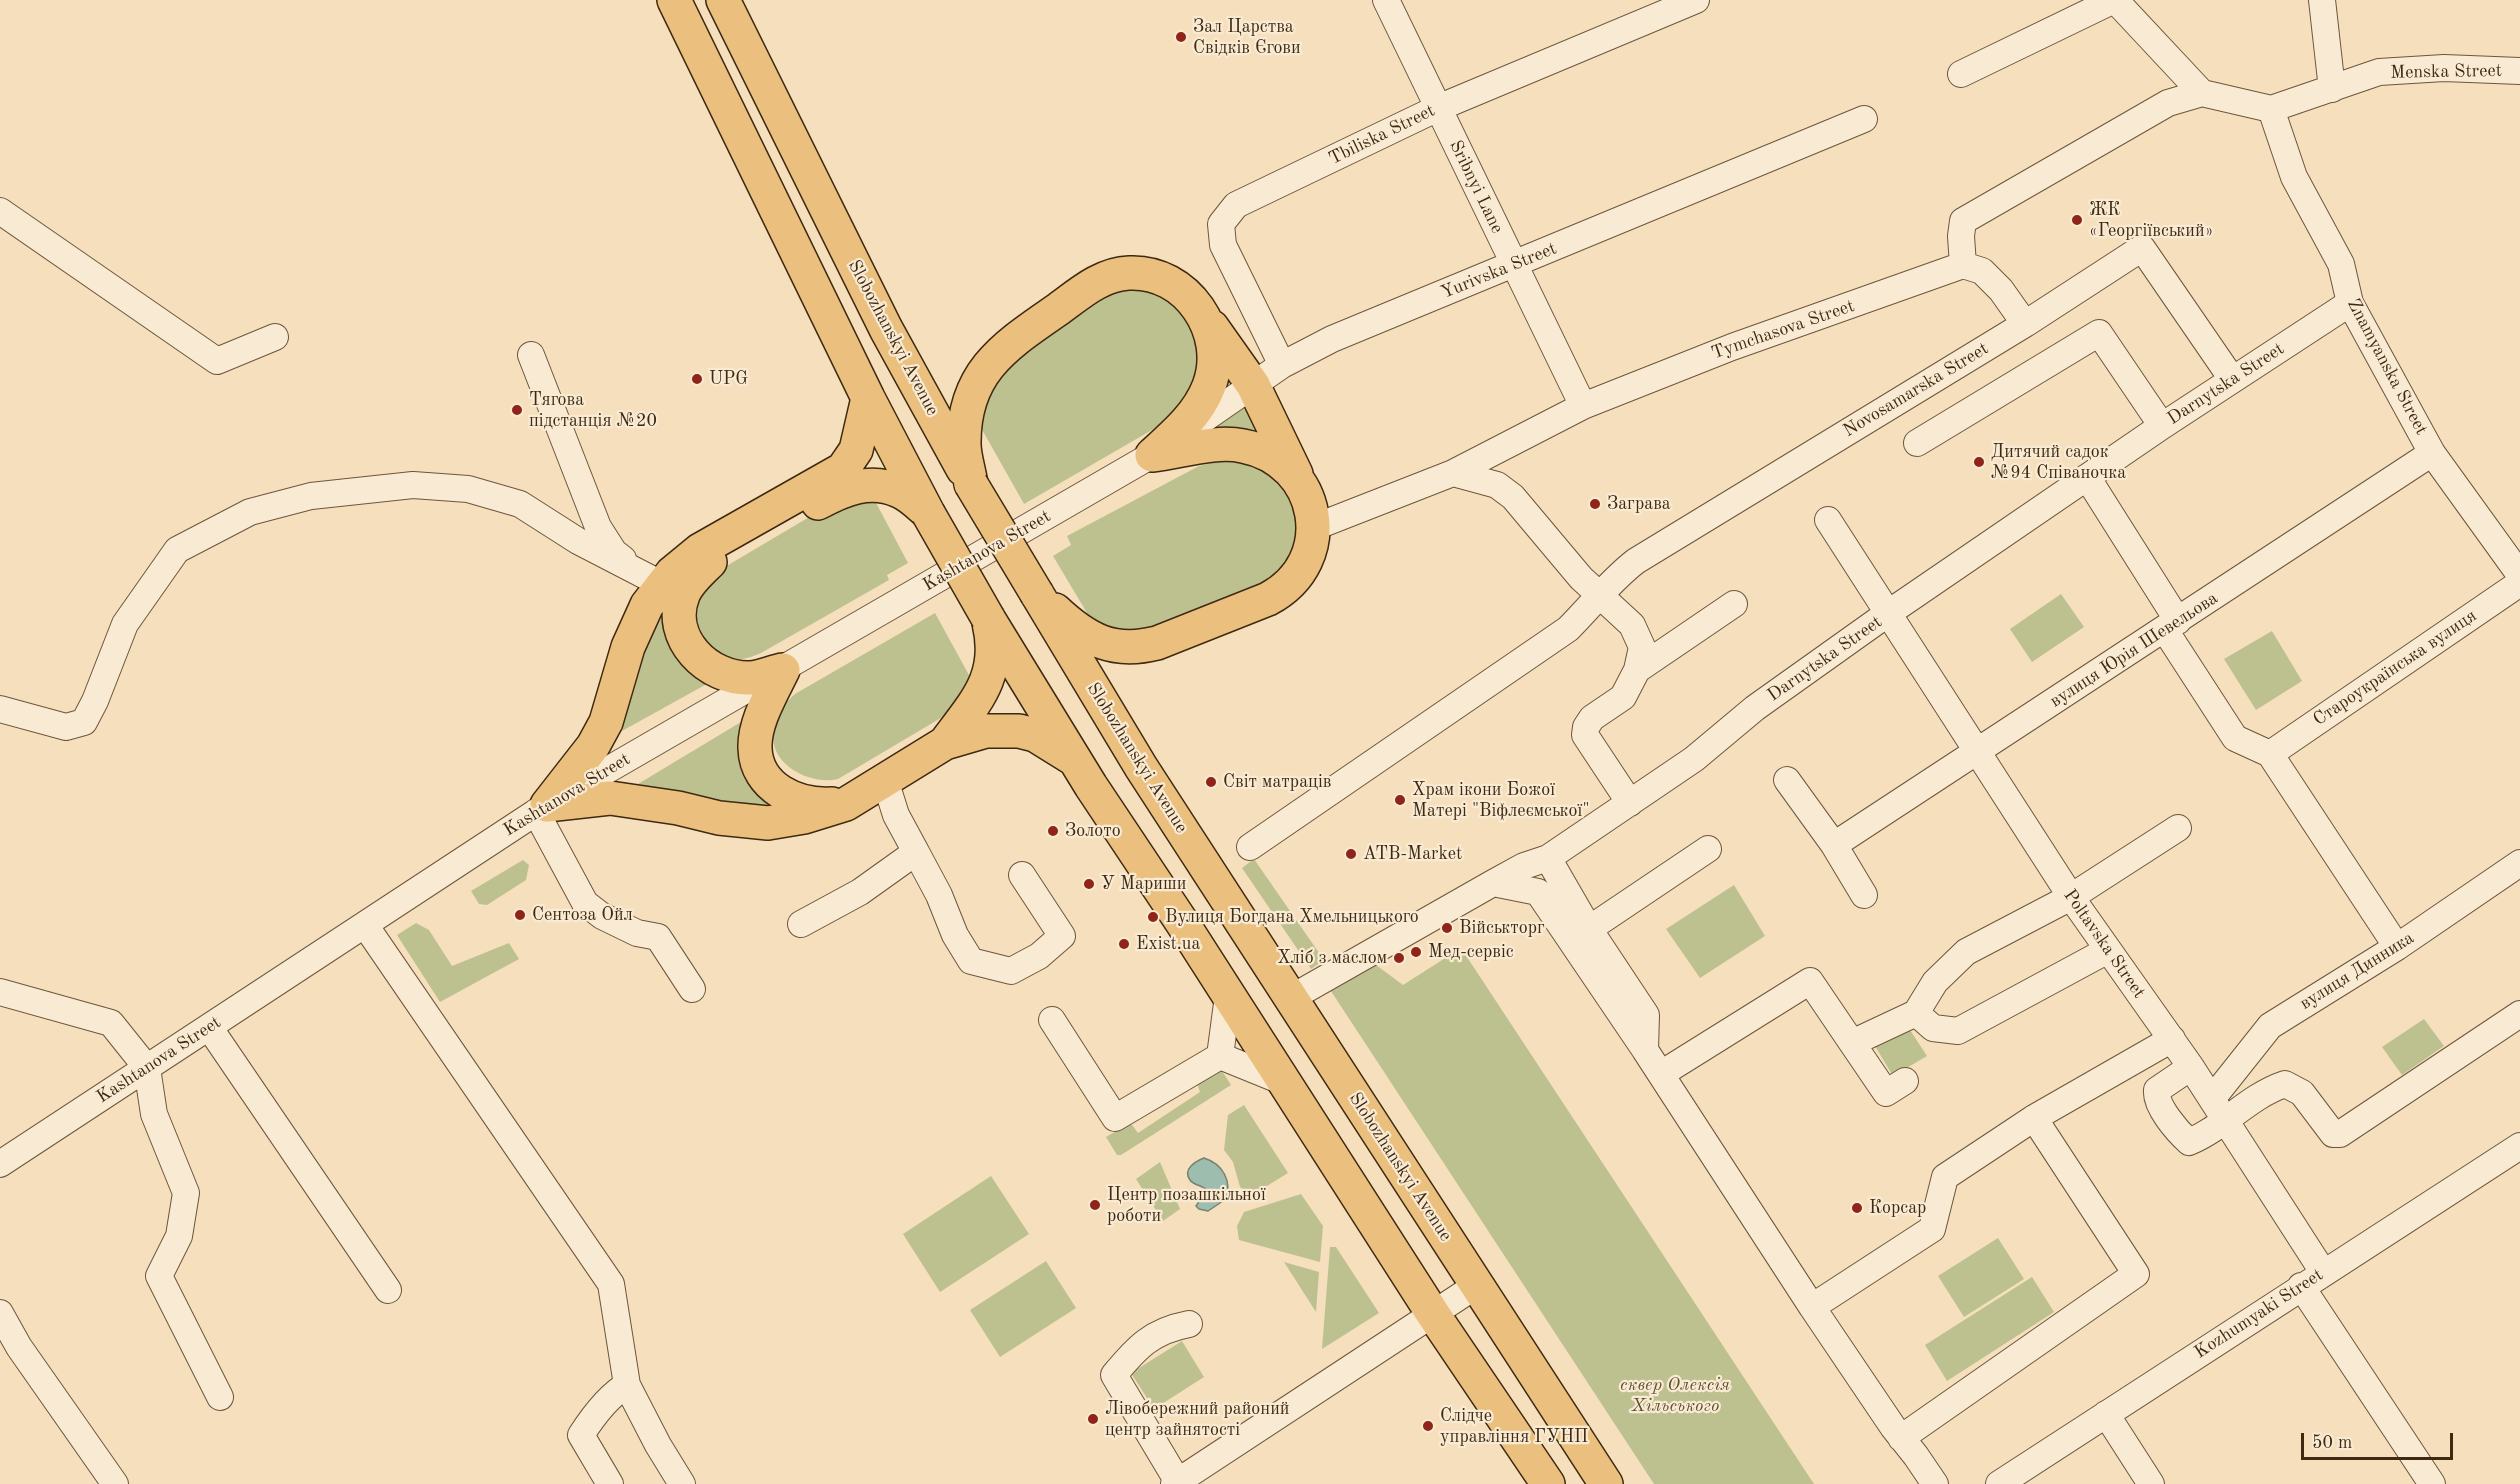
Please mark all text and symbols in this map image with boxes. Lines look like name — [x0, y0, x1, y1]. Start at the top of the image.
place label: Зал Царства Свідків Єгови — [1193, 16, 1301, 58]
marker: Зал Царства Свідків Єгови — [1174, 30, 1188, 44]
street label: Menska Street — [2390, 60, 2502, 84]
street label: Tbiliska Street — [1325, 100, 1439, 170]
street label: Sribnyi Lane — [1444, 137, 1508, 237]
place label: ЖК «Георгіївський» — [2089, 199, 2213, 242]
marker: ЖК «Георгіївський» — [2070, 213, 2084, 227]
street label: Yurivska Street — [1438, 238, 1560, 304]
street label: Slobozhanskyi Avenue — [843, 256, 943, 420]
street label: Tymchasova Street — [1709, 295, 1857, 365]
street label: Znamyanska Street — [2342, 295, 2432, 439]
street label: Novosamarska Street — [1839, 338, 1993, 442]
street label: Darnytska Street — [2164, 338, 2288, 430]
place label: UPG — [709, 368, 748, 390]
marker: UPG — [690, 372, 704, 386]
place label: Тягова пiдстанцiя №20 — [529, 389, 657, 432]
marker: Тягова пiдстанцiя №20 — [510, 403, 524, 417]
place label: Дитячий садок №94 Співаночка — [1991, 441, 2126, 484]
marker: Дитячий садок №94 Співаночка — [1972, 455, 1986, 469]
place label: Заграва — [1607, 493, 1671, 515]
marker: Заграва — [1588, 497, 1602, 511]
street label: Kashtanova Street — [919, 506, 1055, 596]
street label: вулиця Юрія Шевельова — [2046, 588, 2222, 712]
street label: Староукраїнська вулиця — [2309, 605, 2481, 731]
street label: Darnytska Street — [1764, 612, 1886, 706]
street label: Slobozhanskyi Avenue — [1082, 679, 1192, 837]
street label: Kashtanova Street — [500, 749, 634, 841]
place label: Світ матраців — [1223, 771, 1331, 793]
marker: Світ матраців — [1204, 775, 1218, 789]
place label: Храм ікони Божої Матері "Віфлеємської" — [1412, 779, 1590, 822]
marker: Храм ікони Божої Матері "Віфлеємської" — [1393, 793, 1407, 807]
place label: Золото — [1065, 820, 1121, 842]
marker: Золото — [1046, 824, 1060, 838]
place label: ATB-Market — [1363, 843, 1462, 865]
marker: ATB-Market — [1344, 847, 1358, 861]
place label: У Мариши — [1101, 873, 1186, 895]
marker: У Мариши — [1082, 877, 1096, 891]
street label: Poltavska Street — [2058, 885, 2150, 1003]
place label: Сентоза Ойл — [532, 904, 633, 926]
place label: Вулиця Богдана Хмельницького — [1165, 906, 1419, 928]
marker: Сентоза Ойл — [513, 908, 527, 922]
marker: Вулиця Богдана Хмельницького — [1146, 910, 1160, 924]
place label: Військторг — [1459, 917, 1545, 939]
marker: Військторг — [1440, 921, 1454, 935]
street label: вулиця Динника — [2296, 927, 2418, 1015]
place label: Exist.ua — [1136, 933, 1200, 955]
marker: Exist.ua — [1117, 937, 1131, 951]
place label: Мед-сервіс — [1428, 941, 1514, 963]
marker: Мед-сервіс — [1409, 945, 1423, 959]
place label: Хліб з маслом — [1277, 947, 1387, 969]
marker: Хліб з маслом — [1392, 951, 1406, 965]
street label: Kashtanova Street — [93, 1012, 225, 1108]
street label: Slobozhanskyi Avenue — [1344, 1088, 1456, 1246]
place label: Центр позашкільної роботи — [1107, 1184, 1266, 1226]
place label: Корсар — [1869, 1197, 1926, 1219]
marker: Центр позашкільної роботи — [1088, 1198, 1102, 1212]
marker: Корсар — [1850, 1201, 1864, 1215]
street label: Kozhumyaki Street — [2191, 1264, 2327, 1364]
park label: сквер Олексія Хільського — [1620, 1374, 1730, 1416]
place label: Лівобережний районий центр зайнятості — [1105, 1398, 1289, 1440]
place label: Слідче управління ГУНП — [1440, 1405, 1588, 1448]
marker: Лівобережний районий центр зайнятості — [1086, 1412, 1100, 1426]
marker: Слідче управління ГУНП — [1421, 1419, 1435, 1433]
scale bar — [2304, 1421, 2456, 1459]
text: 50 m — [2312, 1434, 2352, 1452]

